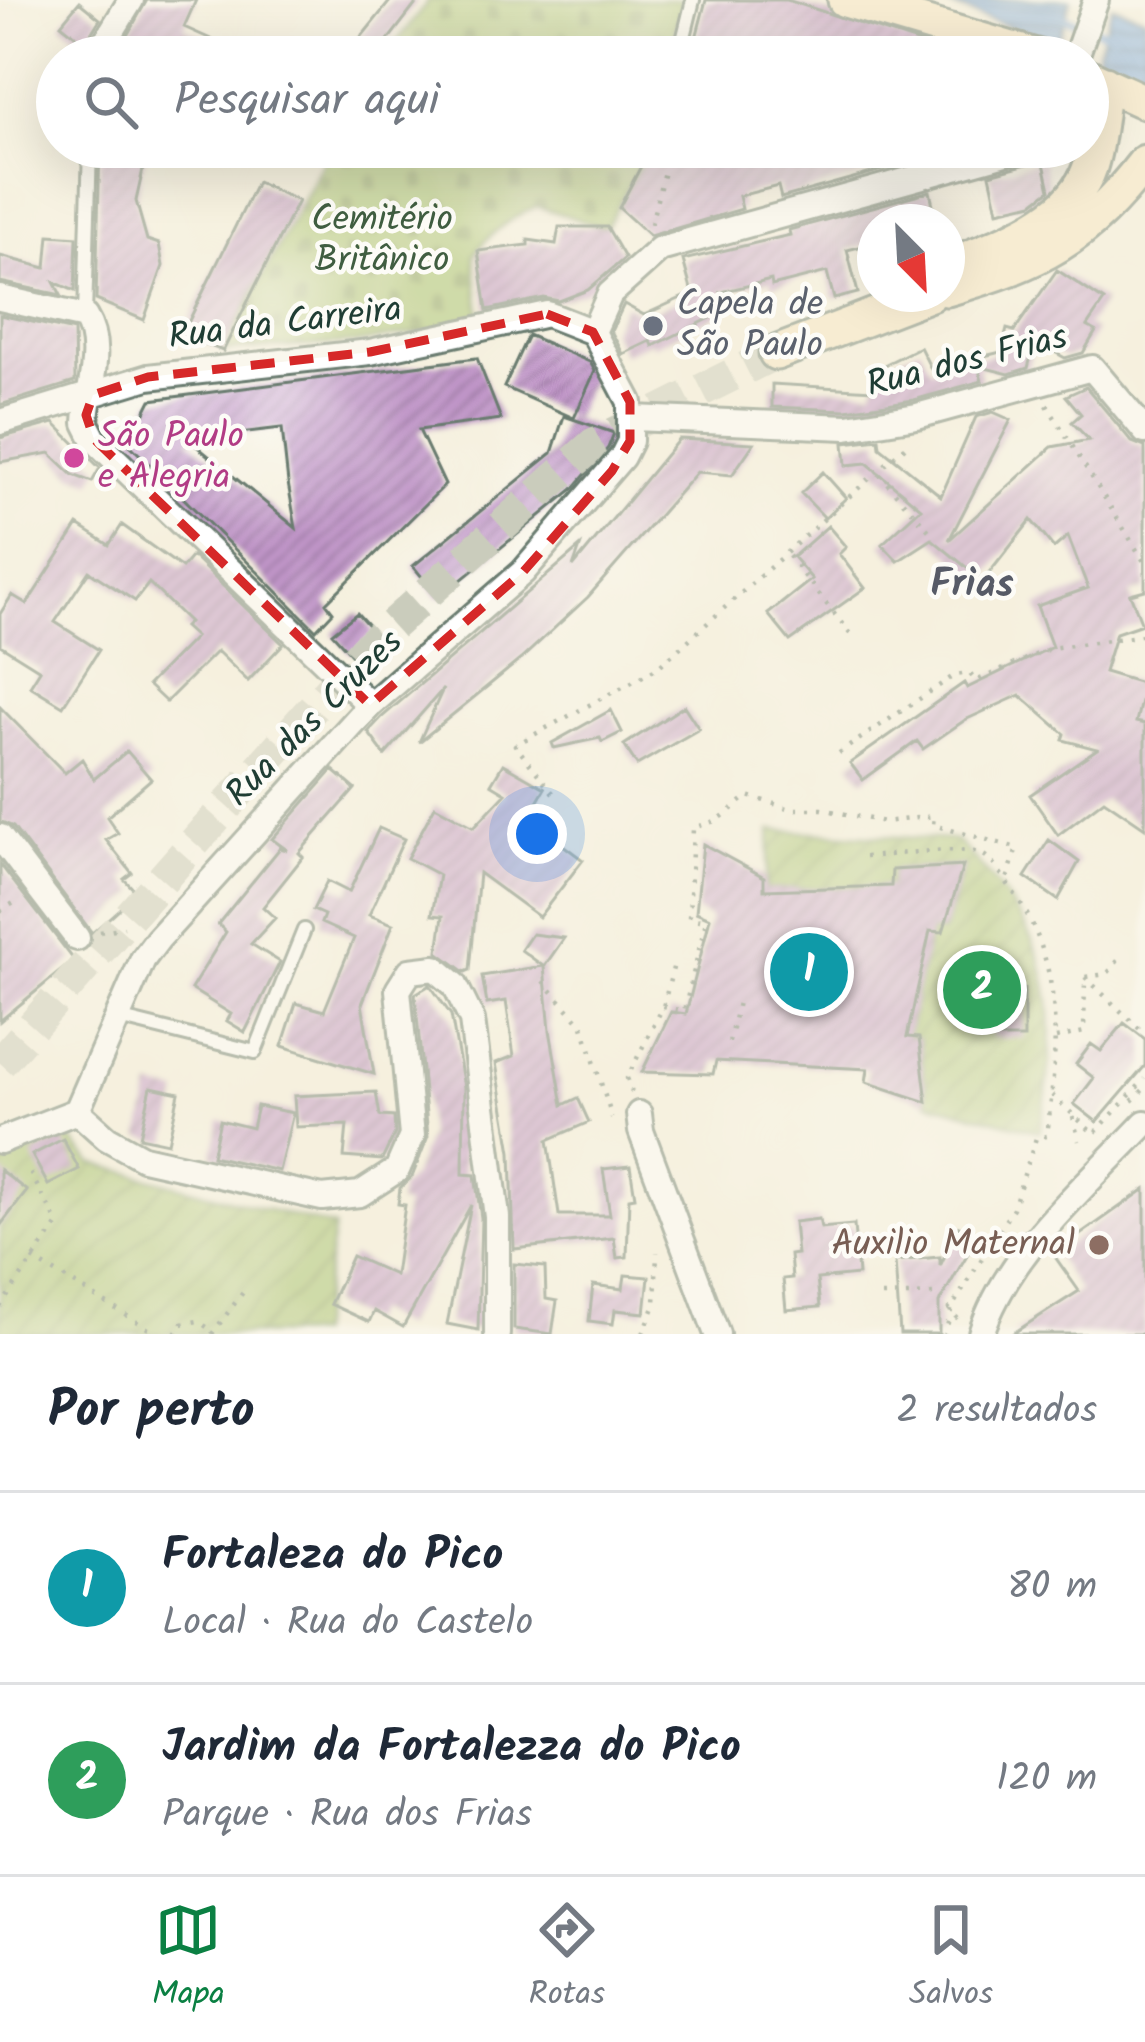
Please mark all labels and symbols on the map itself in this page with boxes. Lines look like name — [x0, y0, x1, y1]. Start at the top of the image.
park label: Cemitério Britânico — [311, 192, 453, 290]
north arrow — [857, 204, 965, 312]
place label: Capela de São Paulo — [677, 277, 823, 375]
street label: Rua da Carreira — [165, 281, 405, 367]
street label: Rua dos Frias — [861, 310, 1073, 414]
marker: Capela de São Paulo — [640, 313, 666, 339]
place label: São Paulo e Alegria — [98, 409, 244, 507]
marker: São Paulo e Alegria — [61, 445, 87, 471]
district label: Frias — [930, 555, 1014, 617]
street label: Rua das Cruzes — [213, 617, 417, 821]
your location — [507, 804, 567, 864]
pin: 1 — [770, 927, 848, 1017]
pin: 2 — [943, 945, 1021, 1035]
place label: Auxilio Maternal — [831, 1217, 1075, 1274]
marker: Auxilio Maternal — [1086, 1232, 1112, 1258]

